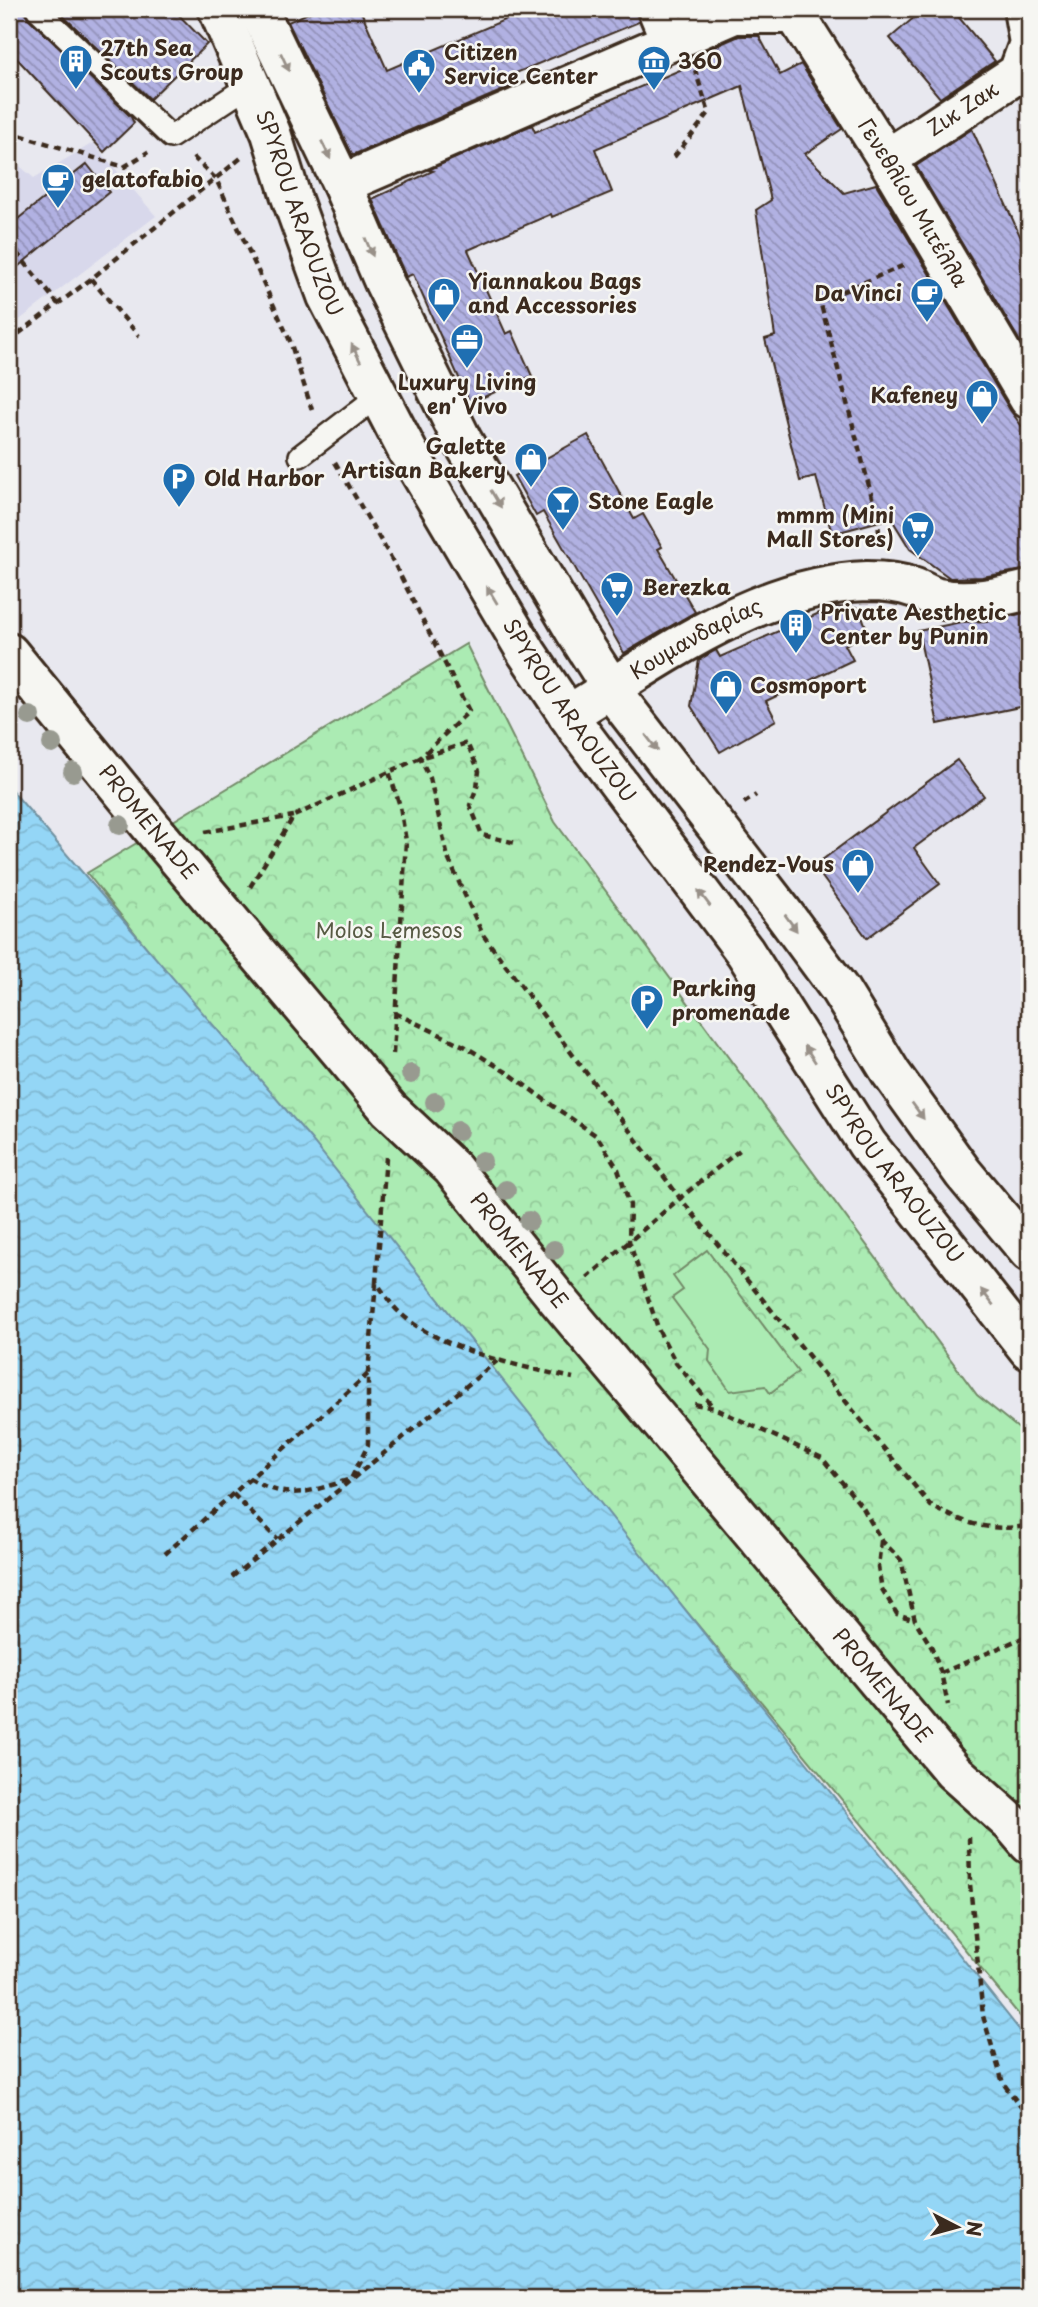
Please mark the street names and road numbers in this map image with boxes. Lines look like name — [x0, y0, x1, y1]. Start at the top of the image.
street label: Ζικ Ζακ — [919, 72, 1004, 143]
street label: SPYROU ARAOUZOU — [249, 104, 353, 321]
street label: Γενεθλίου Μιτέλλα — [851, 111, 978, 293]
street label: Κουμανδαρίας — [623, 589, 766, 686]
street label: SPYROU ARAOUZOU — [496, 612, 645, 808]
street label: PROMENADE — [92, 756, 207, 886]
street label: SPYROU ARAOUZOU — [818, 1076, 973, 1269]
street label: PROMENADE — [463, 1184, 577, 1315]
street label: PROMENADE — [826, 1620, 941, 1749]

